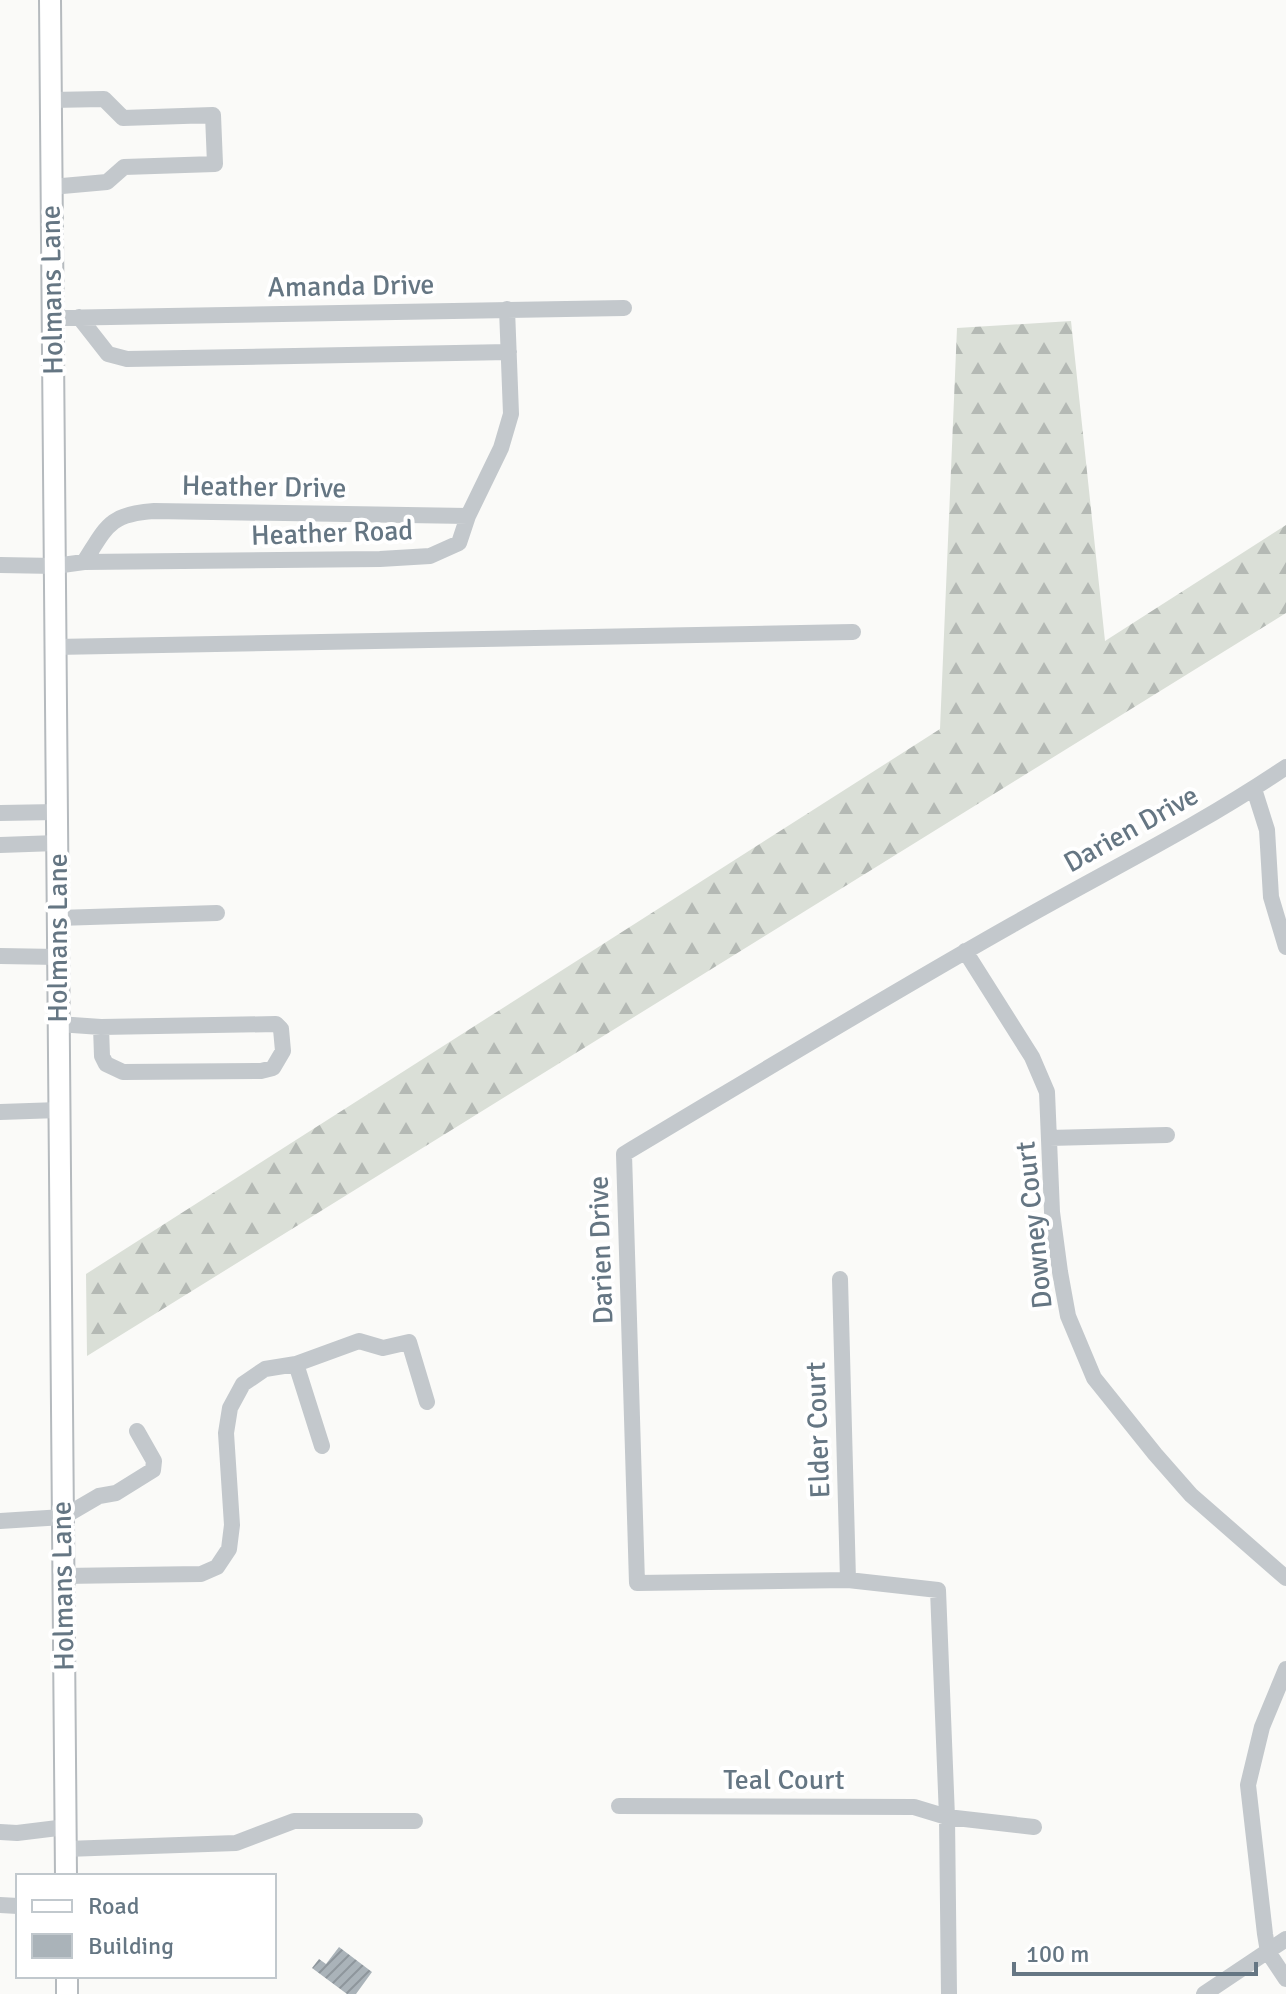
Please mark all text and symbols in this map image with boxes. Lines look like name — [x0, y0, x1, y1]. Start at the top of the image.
street label: Holmans Lane — [34, 205, 70, 375]
street label: Amanda Drive — [267, 268, 435, 304]
street label: Heather Drive — [181, 469, 347, 505]
street label: Heather Road — [250, 513, 414, 553]
street label: Darien Drive — [1058, 778, 1204, 880]
street label: Holmans Lane — [41, 853, 75, 1023]
street label: Downey Court — [1008, 1139, 1060, 1310]
street label: Darien Drive — [581, 1175, 621, 1325]
street label: Elder Court — [799, 1361, 837, 1499]
street label: Holmans Lane — [45, 1501, 81, 1671]
street label: Teal Court — [723, 1763, 845, 1797]
legend — [16, 1874, 276, 1978]
text: Road — [88, 1891, 139, 1921]
scale bar — [1014, 1926, 1256, 1976]
text: Building — [88, 1931, 174, 1961]
text: 100 m — [1026, 1939, 1089, 1969]

